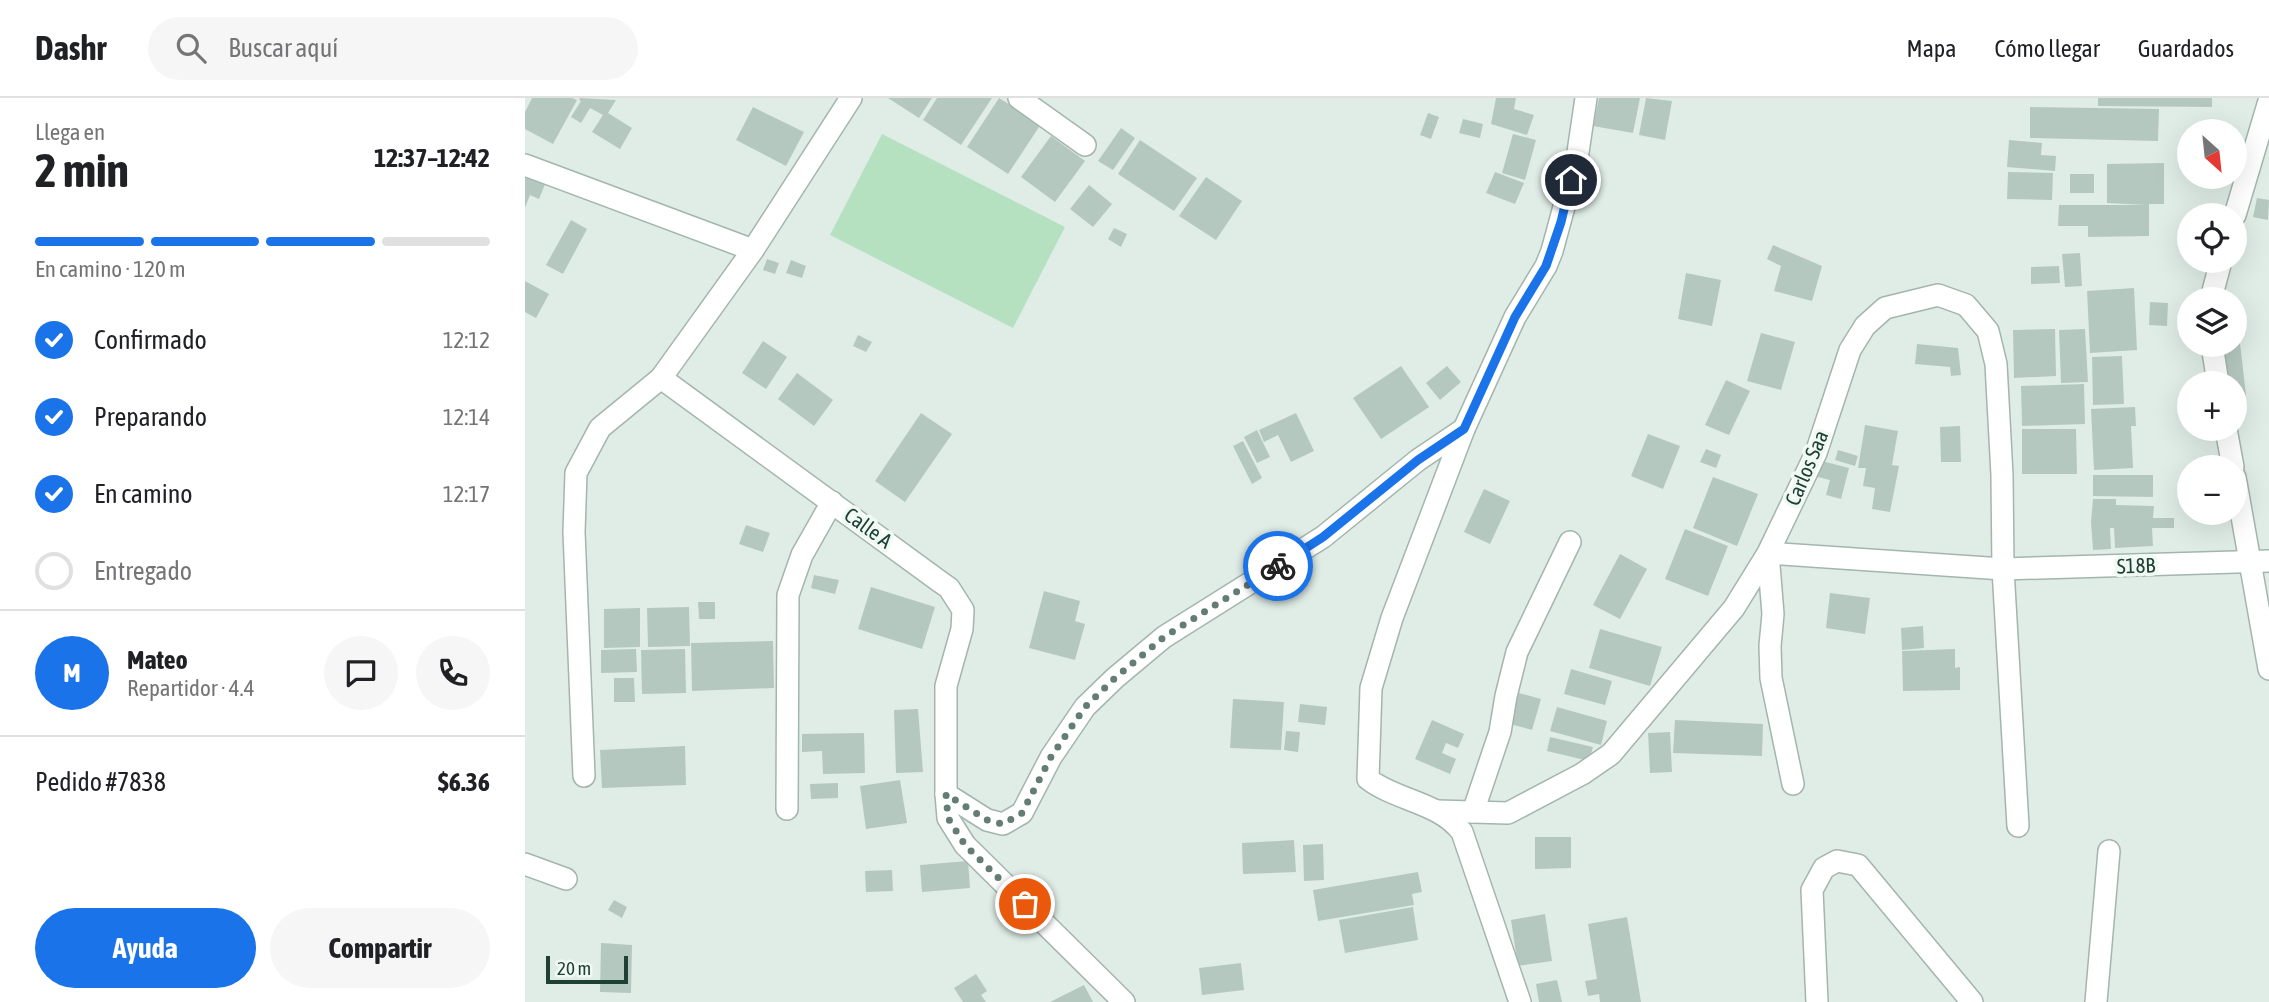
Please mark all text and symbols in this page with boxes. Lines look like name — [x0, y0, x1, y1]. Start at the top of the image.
search box — [148, 17, 638, 80]
text: Dashr — [35, 29, 106, 67]
icon: search — [172, 29, 210, 67]
text: Buscar aquí — [228, 33, 338, 63]
text: Mapa — [1907, 35, 1956, 62]
text: Cómo llegar — [1994, 35, 2100, 62]
text: Guardados — [2138, 35, 2234, 62]
text: Llega en — [35, 119, 105, 145]
north arrow — [2177, 119, 2247, 189]
map controls — [2177, 119, 2247, 525]
text: 12:37–12:42 — [374, 143, 490, 173]
text: 2 min — [35, 144, 129, 197]
pin — [1541, 150, 1601, 210]
icon: home — [1552, 161, 1590, 199]
button: locate — [2177, 203, 2247, 273]
text: En camino · 120 m — [35, 256, 186, 282]
button: layers — [2177, 287, 2247, 357]
icon: check — [35, 321, 73, 359]
text: Confirmado — [94, 325, 207, 355]
text: 12:12 — [443, 327, 490, 353]
button: + — [2177, 371, 2247, 441]
icon: check — [35, 398, 73, 436]
text: Preparando — [94, 402, 207, 432]
text: 12:14 — [443, 404, 490, 430]
street label: Carlos Saa — [1780, 426, 1833, 509]
button: − — [2177, 455, 2247, 525]
icon: check — [35, 475, 73, 513]
text: En camino — [94, 479, 193, 509]
text: 12:17 — [443, 481, 490, 507]
street label: Calle A — [840, 502, 898, 553]
courier — [1243, 531, 1313, 601]
icon: bike — [1259, 547, 1297, 585]
street label: S18B — [2116, 552, 2156, 578]
text: Entregado — [94, 556, 192, 586]
button: chat — [324, 636, 398, 710]
button: phone — [416, 636, 490, 710]
text: Mateo — [127, 645, 188, 675]
text: M — [63, 658, 81, 688]
text: Repartidor · 4.4 — [127, 675, 254, 701]
text: Pedido #7838 — [35, 767, 166, 797]
text: $6.36 — [438, 767, 490, 797]
pin — [995, 874, 1055, 934]
icon: bag — [1006, 885, 1044, 923]
button: Ayuda — [35, 908, 256, 988]
button: Compartir — [270, 908, 490, 988]
scale bar — [546, 953, 628, 985]
text: 20 m — [557, 957, 591, 979]

